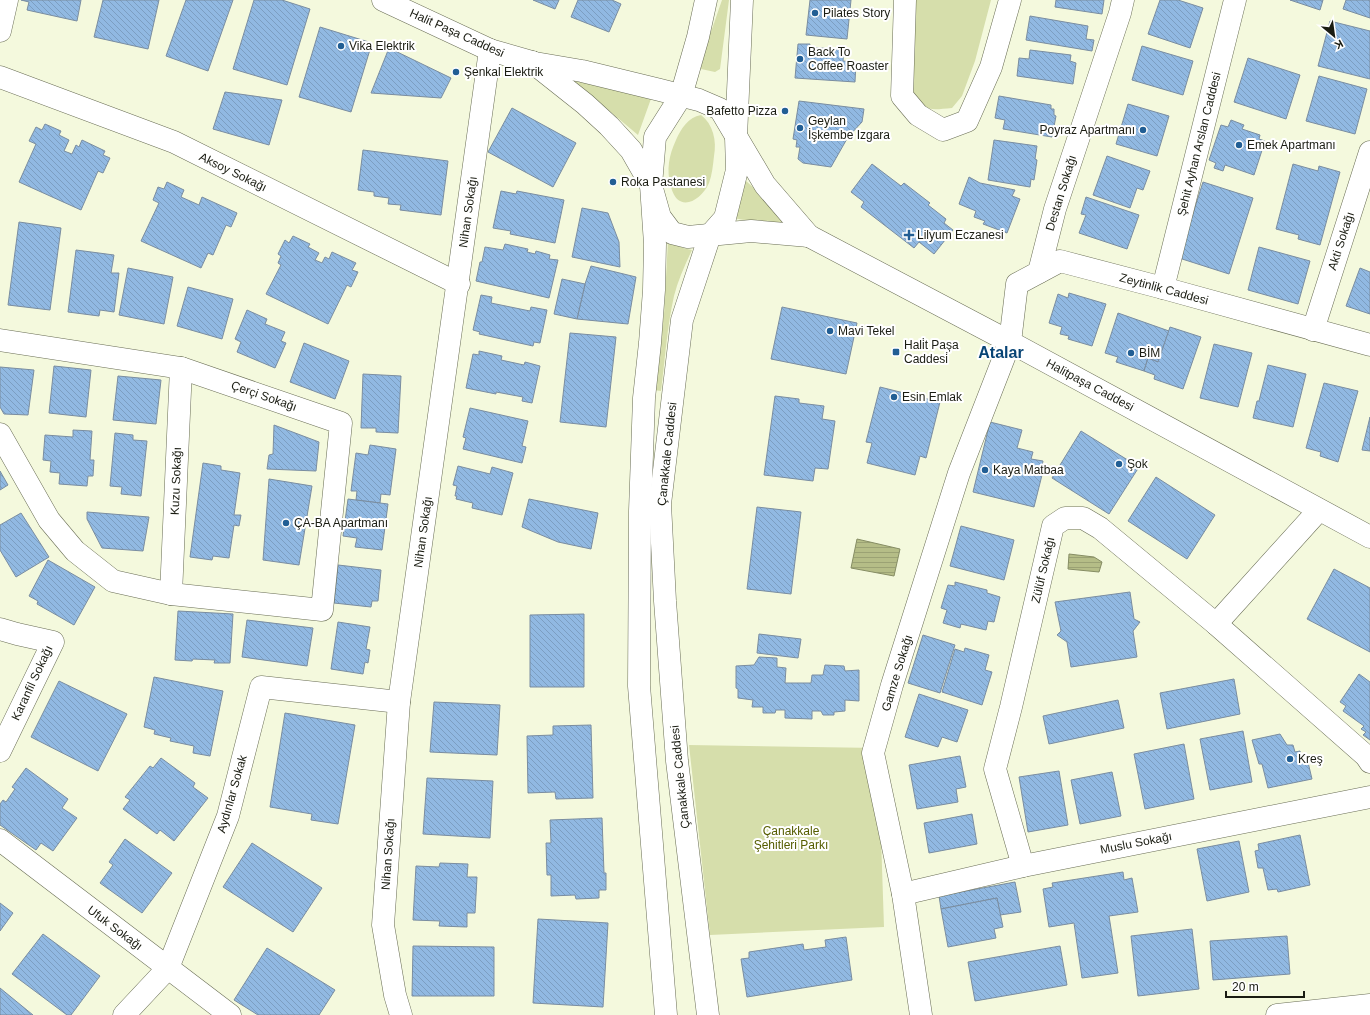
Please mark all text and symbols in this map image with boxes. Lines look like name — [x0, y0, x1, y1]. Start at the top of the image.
street label: Halit Paşa Caddesi — [408, 6, 506, 60]
place label: Pilates Story — [823, 6, 890, 20]
marker: Pilates Story — [810, 8, 820, 18]
north arrow — [1314, 16, 1354, 56]
text: K — [1332, 38, 1345, 52]
place label: Vika Elektrik — [349, 39, 416, 53]
marker: Vika Elektrik — [336, 41, 346, 51]
place label: Back To Coffee Roaster — [808, 45, 889, 73]
marker: Back To Coffee Roaster — [795, 54, 805, 64]
place label: Şenkal Elektrik — [464, 65, 544, 79]
marker: Şenkal Elektrik — [451, 67, 461, 77]
street label: Şehit Ayhan Arslan Caddesi — [1174, 71, 1224, 217]
place label: Bafetto Pizza — [706, 104, 777, 118]
marker: Bafetto Pizza — [780, 106, 790, 116]
place label: Geylan İşkembe Izgara — [808, 114, 890, 142]
marker: Geylan İşkembe Izgara — [795, 123, 805, 133]
place label: Poyraz Apartmanı — [1040, 123, 1135, 137]
marker: Poyraz Apartmanı — [1138, 125, 1148, 135]
place label: Emek Apartmanı — [1247, 138, 1336, 152]
marker: Emek Apartmanı — [1234, 140, 1244, 150]
street label: Aksoy Sokağı — [197, 150, 269, 194]
street label: Destan Sokağı — [1043, 153, 1079, 233]
street label: Nihan Sokağı — [456, 175, 480, 249]
place label: Roka Pastanesi — [621, 175, 705, 189]
marker: Roka Pastanesi — [608, 177, 618, 187]
street label: Akti Sokağı — [1325, 210, 1357, 272]
place label: Lilyum Eczanesi — [917, 228, 1004, 242]
marker: Lilyum Eczanesi — [904, 230, 914, 240]
street label: Zeytinlik Caddesi — [1118, 270, 1210, 308]
place label: Mavi Tekel — [838, 324, 894, 338]
marker: Mavi Tekel — [825, 326, 835, 336]
place label: Hali̇t Paşa Caddesi̇ — [904, 338, 959, 366]
district label: Atalar — [978, 344, 1024, 361]
place label: BİM — [1139, 346, 1160, 360]
marker: Hali̇t Paşa Caddesi̇ — [891, 347, 901, 357]
marker: BİM — [1126, 348, 1136, 358]
street label: Halitpaşa Caddesi — [1044, 356, 1136, 414]
street label: Çerçi Sokağı — [229, 378, 299, 414]
place label: Esin Emlak — [902, 390, 963, 404]
marker: Esin Emlak — [889, 392, 899, 402]
street label: Çanakkale Caddesi — [655, 402, 679, 506]
street label: Kuzu Sokağı — [168, 447, 184, 515]
place label: Şok — [1127, 457, 1149, 471]
marker: Şok — [1114, 459, 1124, 469]
place label: Kaya Matbaa — [993, 463, 1064, 477]
marker: Kaya Matbaa — [980, 465, 990, 475]
street label: Nihan Sokağı — [411, 495, 435, 569]
place label: ÇA-BA Apartmanı — [294, 516, 388, 530]
marker: ÇA-BA Apartmanı — [281, 518, 291, 528]
street label: Zülüf Sokağı — [1029, 536, 1057, 604]
street label: Gamze Sokağı — [879, 633, 915, 713]
street label: Karanfil Sokağı — [8, 643, 56, 723]
street label: Çanakkale Caddesi — [668, 725, 692, 829]
street label: Aydınlar Sokak — [214, 752, 250, 835]
place label: Kreş — [1298, 752, 1323, 766]
marker: Kreş — [1285, 754, 1295, 764]
street label: Nihan Sokağı — [379, 818, 397, 890]
park label: Çanakkale Şehitleri Parkı — [754, 824, 828, 852]
street label: Muslu Sokağı — [1099, 829, 1173, 857]
street label: Ufuk Sokağı — [85, 903, 145, 953]
scale bar — [1226, 973, 1304, 999]
text: 20 m — [1232, 980, 1259, 994]

